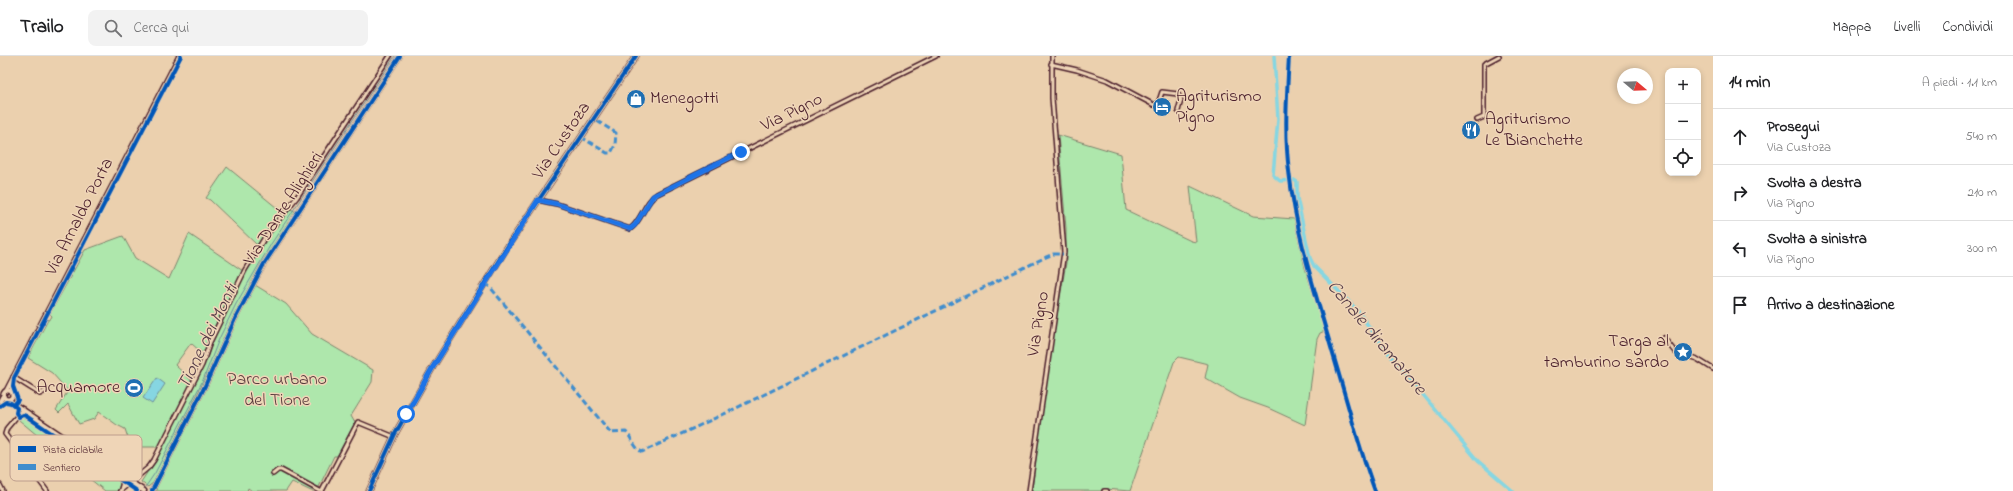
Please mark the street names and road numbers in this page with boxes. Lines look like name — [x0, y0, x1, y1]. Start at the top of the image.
street label: Via Pigno — [756, 87, 828, 140]
street label: Via Custoza — [526, 97, 598, 186]
street label: Via Dante Alighieri — [237, 147, 331, 272]
street label: Via Arnaldo Porta — [39, 154, 121, 281]
street label: Via Pigno — [1021, 289, 1058, 360]

